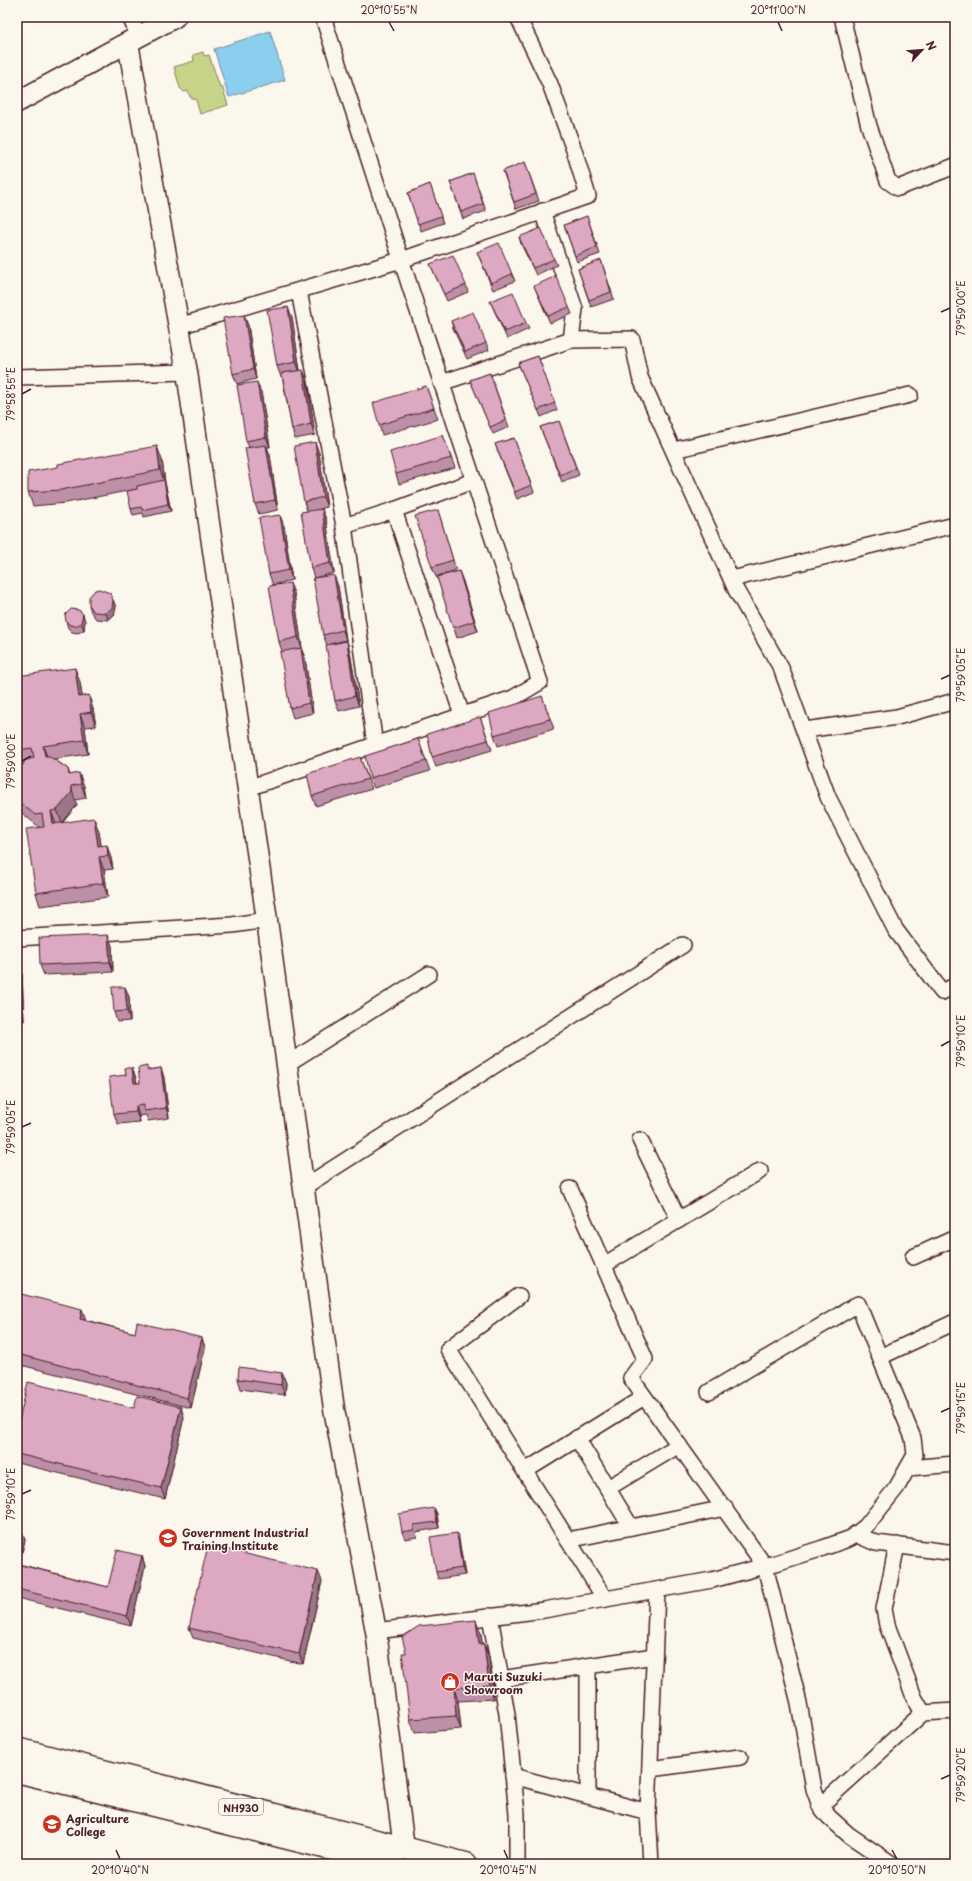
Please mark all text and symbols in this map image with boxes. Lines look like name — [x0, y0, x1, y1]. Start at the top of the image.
text: 20°10'55"N — [360, 2, 418, 17]
text: 20°11'00"N — [750, 2, 806, 17]
north arrow — [902, 30, 942, 70]
text: N — [922, 38, 941, 53]
text: 79°59'00"E — [953, 280, 968, 336]
text: 79°58'55"E — [3, 367, 18, 421]
text: 79°59'05"E — [953, 648, 968, 702]
text: 79°59'00"E — [3, 733, 18, 789]
text: 79°59'10"E — [953, 1015, 968, 1067]
text: 79°59'05"E — [3, 1100, 18, 1154]
text: 79°59'15"E — [953, 1382, 968, 1434]
text: 79°59'10"E — [3, 1468, 18, 1520]
place label: Government Industrial Training Institute — [182, 1524, 308, 1554]
school or university icon: Government Industrial Training Institute — [157, 1527, 179, 1549]
place label: Maruti Suzuki Showroom — [464, 1668, 543, 1698]
shop icon: Maruti Suzuki Showroom — [439, 1671, 461, 1693]
text: 79°59'20"E — [953, 1747, 968, 1803]
road number: NH930 — [219, 1799, 263, 1815]
place label: Agriculture College — [66, 1810, 129, 1840]
school or university icon: Agriculture College — [41, 1813, 63, 1835]
text: 20°10'40"N — [91, 1862, 149, 1877]
text: 20°10'45"N — [479, 1862, 537, 1877]
text: 20°10'50"N — [868, 1862, 926, 1877]

